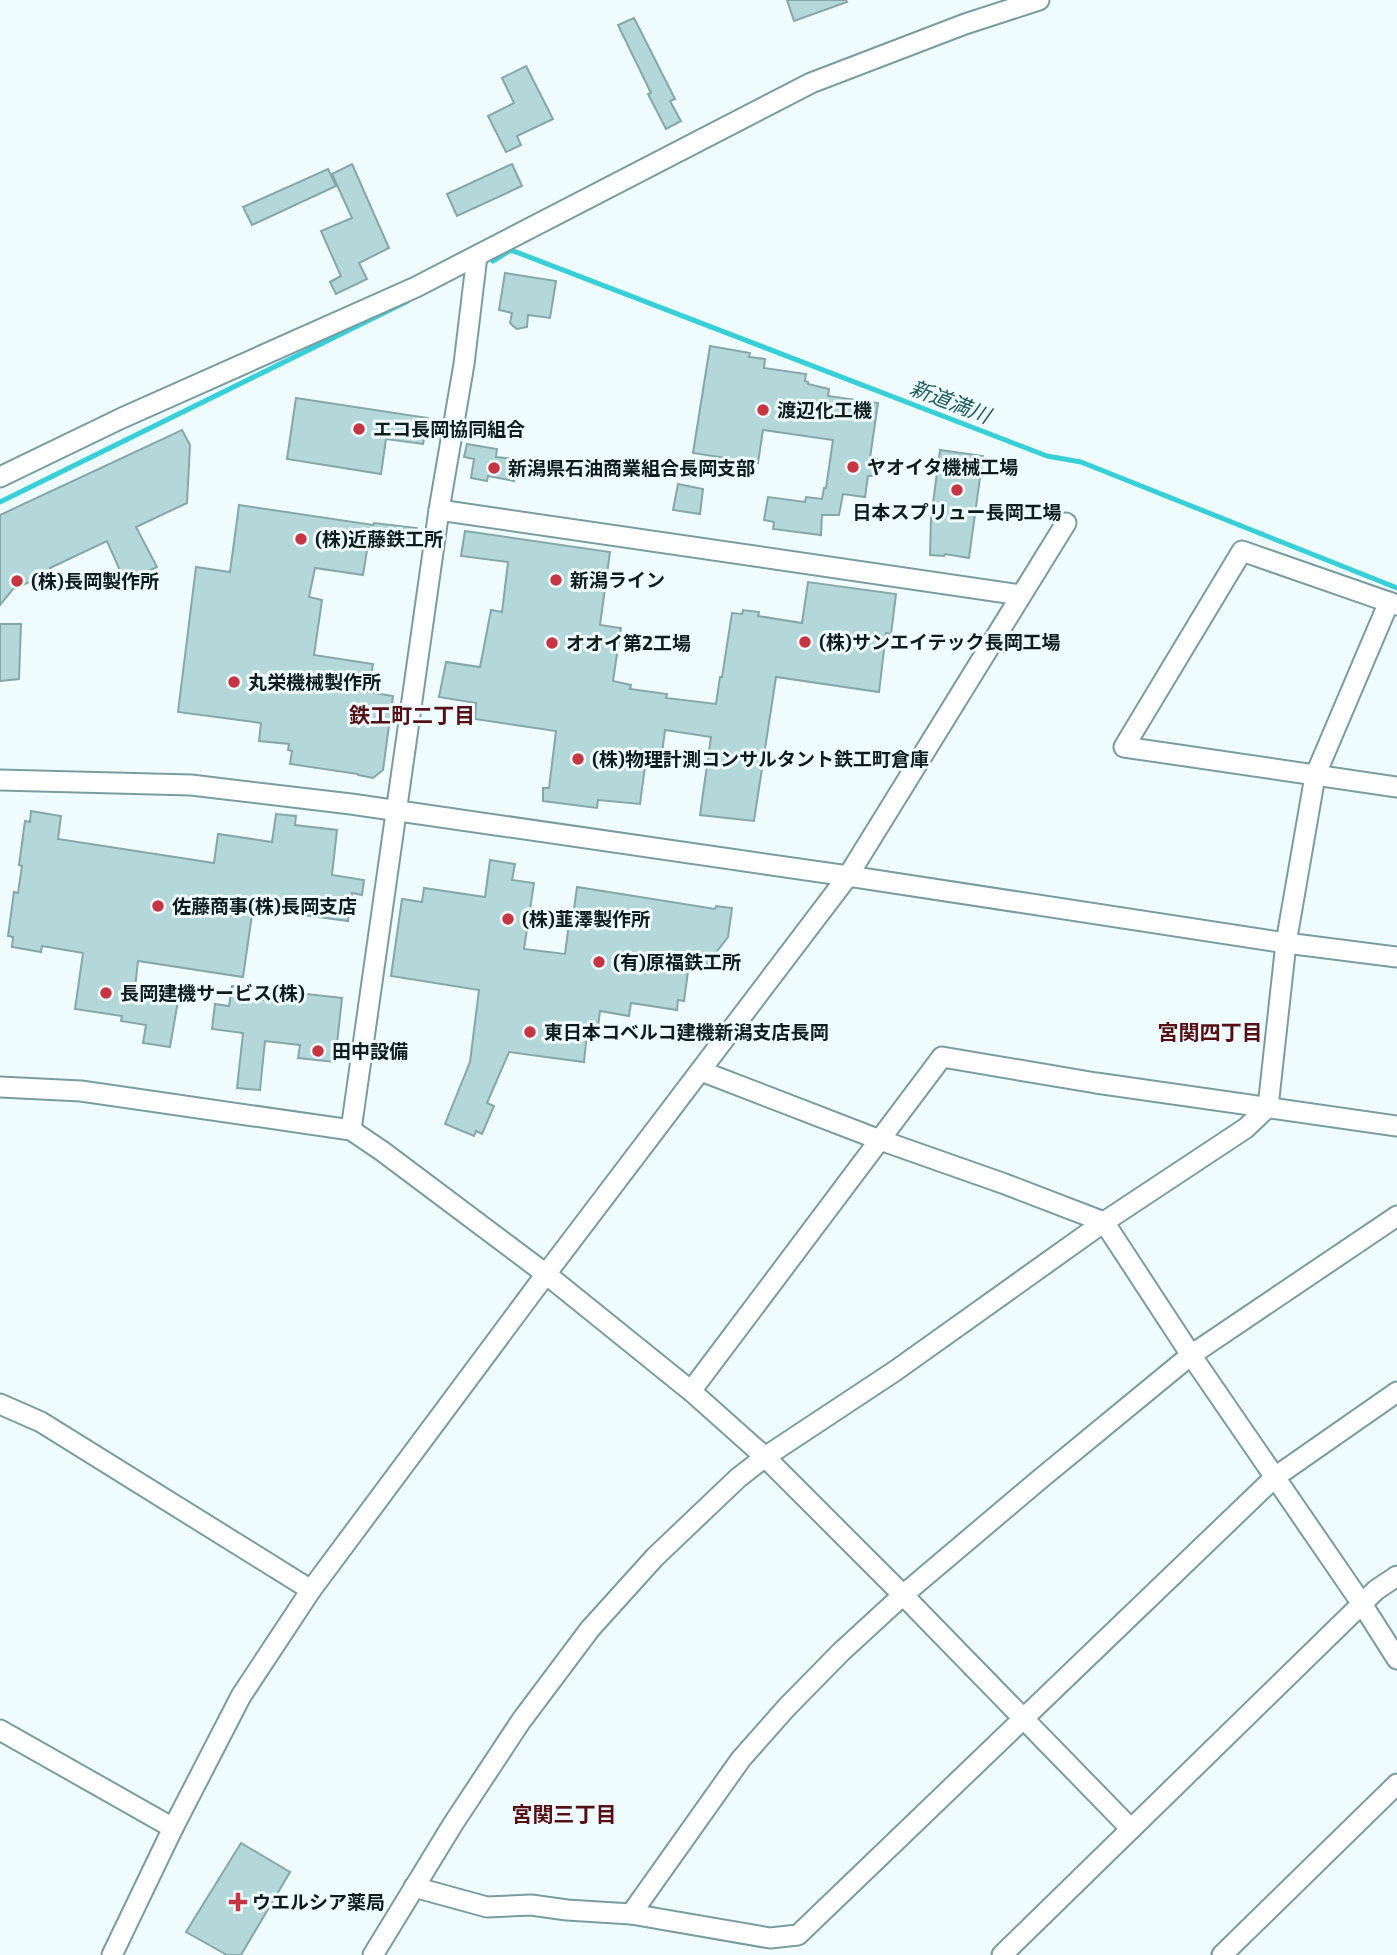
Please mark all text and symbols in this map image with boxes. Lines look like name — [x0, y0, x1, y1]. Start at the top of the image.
water label: 新道満川 — [907, 374, 996, 428]
place label: 渡辺化工機 — [777, 398, 872, 421]
marker: 渡辺化工機 — [755, 402, 771, 418]
place label: エコ長岡協同組合 — [373, 417, 525, 440]
marker: エコ長岡協同組合 — [351, 421, 367, 437]
place label: ヤオイタ機械工場 — [867, 455, 1018, 478]
place label: 新潟県石油商業組合長岡支部 — [508, 456, 755, 479]
marker: ヤオイタ機械工場 — [845, 459, 861, 475]
marker: 新潟県石油商業組合長岡支部 — [486, 460, 502, 476]
marker: 日本スプリュー長岡工場 — [949, 482, 965, 498]
place label: 日本スプリュー長岡工場 — [852, 500, 1062, 523]
place label: (株)近藤鉄工所 — [315, 527, 443, 550]
marker: (株)近藤鉄工所 — [293, 531, 309, 547]
place label: 新潟ライン — [570, 568, 665, 591]
place label: (株)長岡製作所 — [31, 569, 159, 592]
marker: 新潟ライン — [548, 572, 564, 588]
marker: (株)長岡製作所 — [9, 573, 25, 589]
place label: (株)サンエイテック長岡工場 — [819, 630, 1061, 653]
place label: オオイ第2工場 — [566, 631, 691, 654]
marker: (株)サンエイテック長岡工場 — [797, 634, 813, 650]
marker: オオイ第2工場 — [544, 635, 560, 651]
place label: 丸栄機械製作所 — [248, 670, 381, 693]
marker: 丸栄機械製作所 — [226, 674, 242, 690]
district label: 鉄工町二丁目 — [349, 702, 475, 727]
place label: (株)物理計測コンサルタント鉄工町倉庫 — [592, 747, 929, 770]
marker: (株)物理計測コンサルタント鉄工町倉庫 — [570, 751, 586, 767]
place label: 佐藤商事(株)長岡支店 — [172, 894, 357, 917]
marker: 佐藤商事(株)長岡支店 — [150, 898, 166, 914]
place label: (株)韮澤製作所 — [522, 907, 650, 930]
marker: (株)韮澤製作所 — [500, 911, 516, 927]
place label: (有)原福鉄工所 — [613, 950, 741, 973]
marker: (有)原福鉄工所 — [591, 954, 607, 970]
place label: 長岡建機サービス(株) — [120, 981, 305, 1004]
marker: 長岡建機サービス(株) — [98, 985, 114, 1001]
district label: 宮関四丁目 — [1158, 1019, 1263, 1044]
place label: 東日本コベルコ建機新潟支店長岡 — [544, 1020, 829, 1043]
marker: 東日本コベルコ建機新潟支店長岡 — [522, 1024, 538, 1040]
place label: 田中設備 — [332, 1039, 408, 1062]
marker: 田中設備 — [310, 1043, 326, 1059]
district label: 宮関三丁目 — [512, 1801, 617, 1826]
place label: ウエルシア薬局 — [252, 1890, 385, 1913]
marker: ウエルシア薬局 — [230, 1894, 246, 1910]

